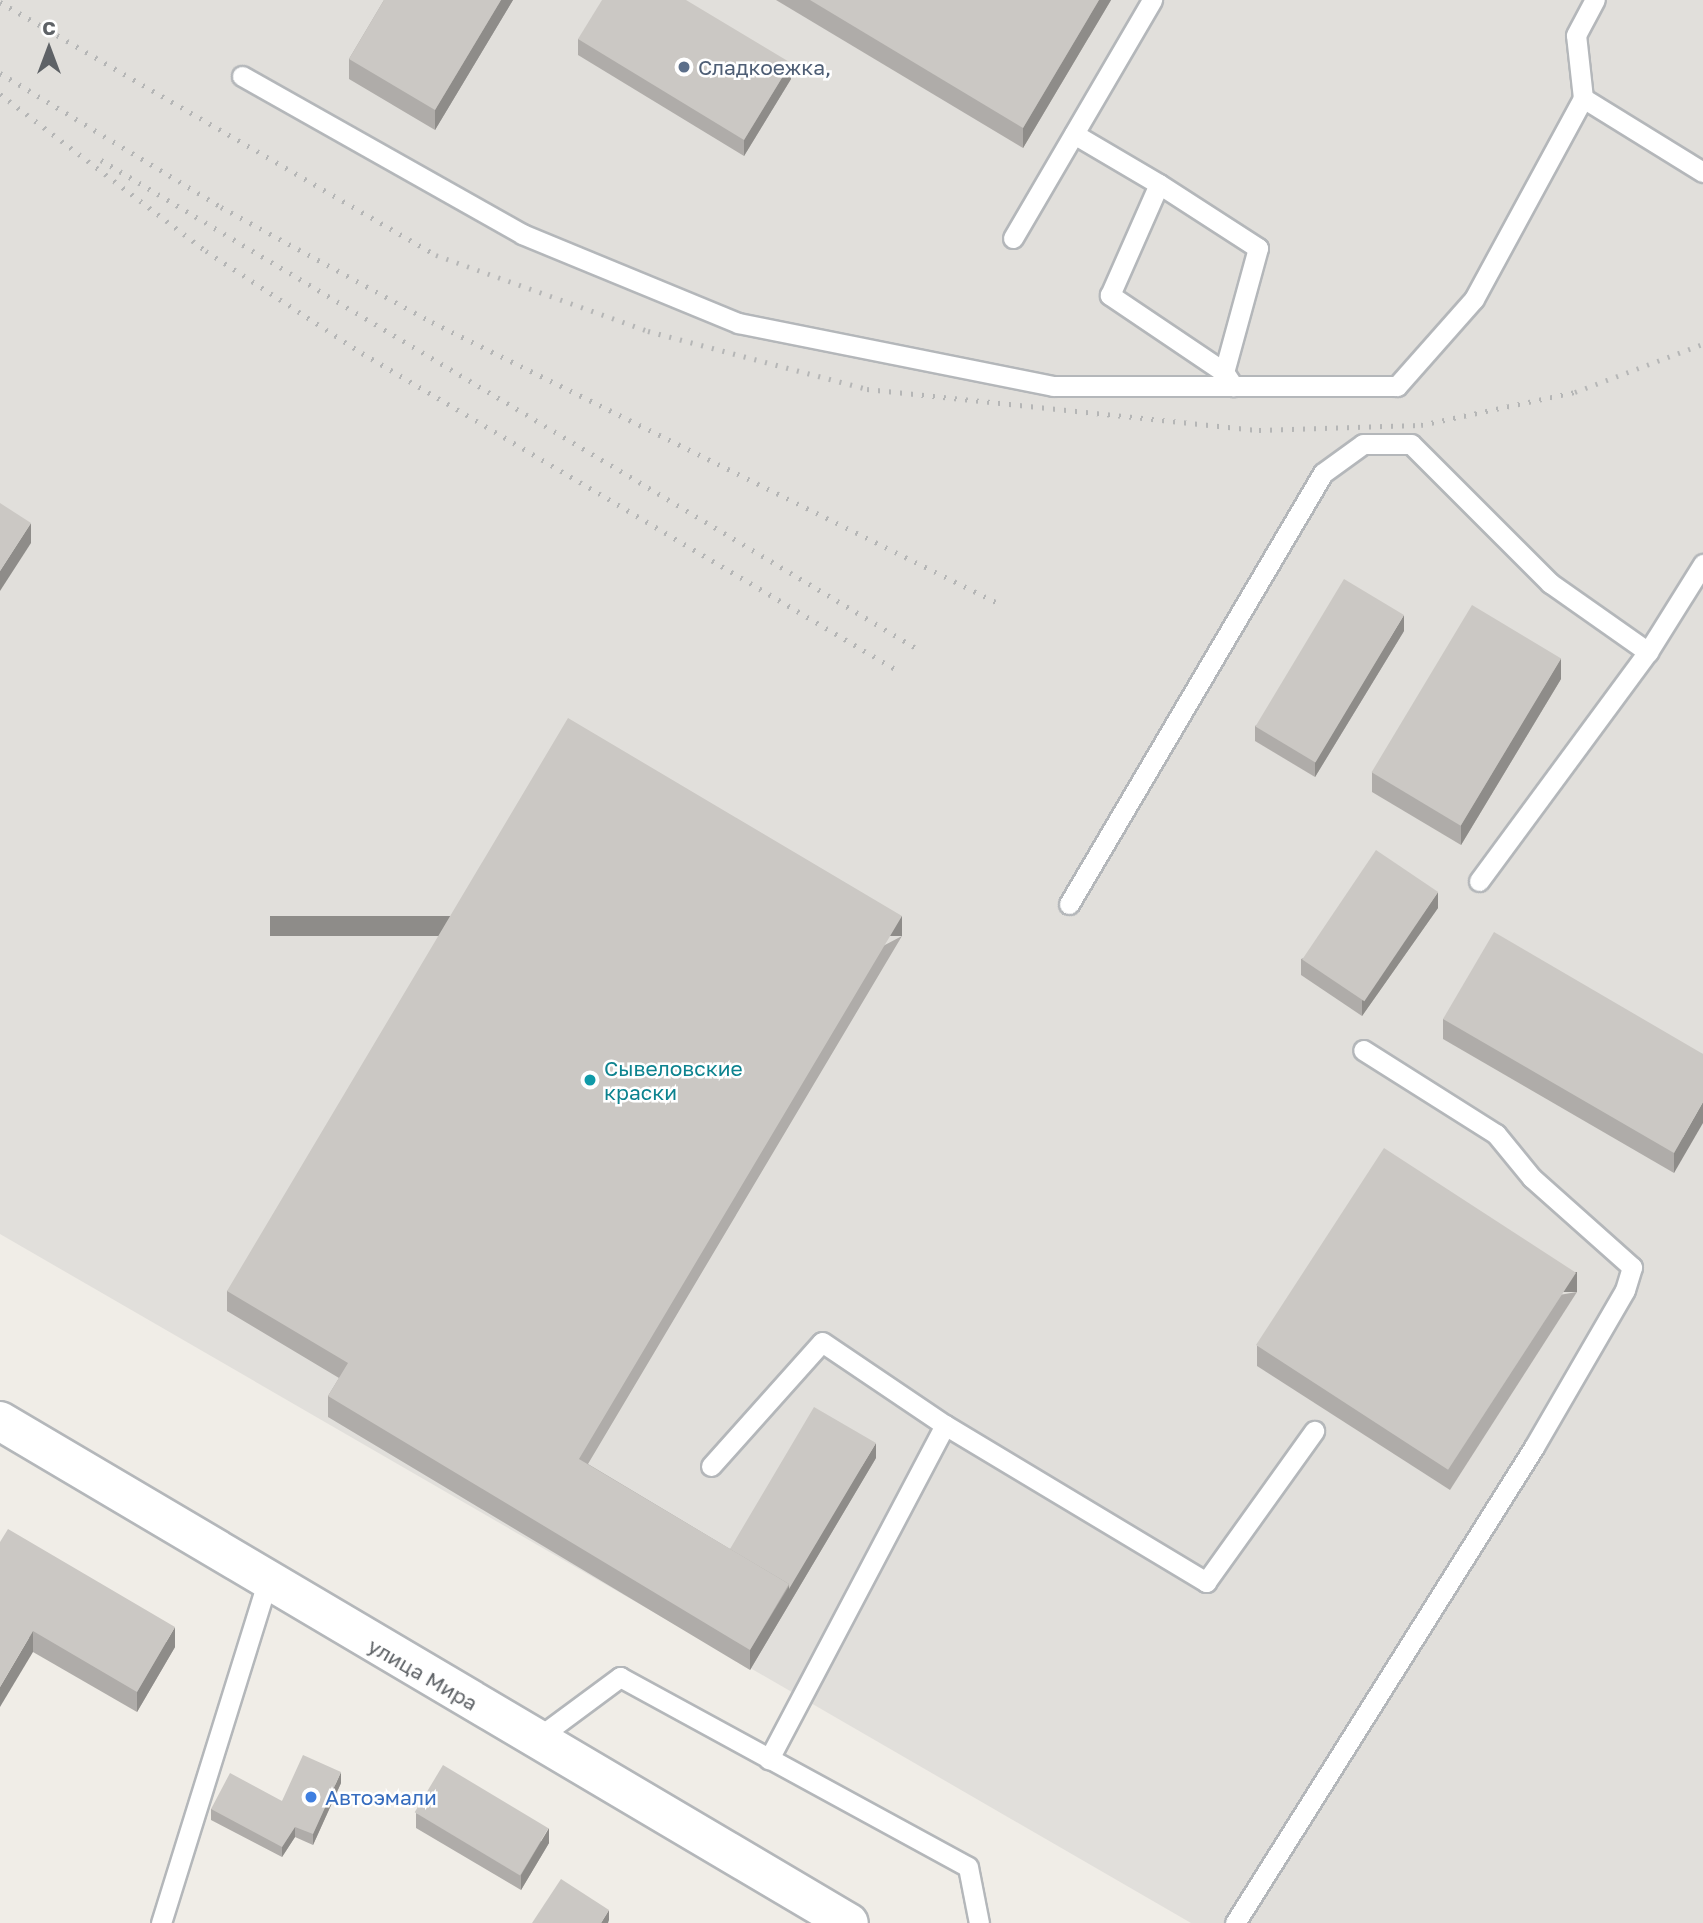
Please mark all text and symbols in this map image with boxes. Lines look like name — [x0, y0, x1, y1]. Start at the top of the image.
north arrow — [14, 14, 84, 84]
text: С — [42, 16, 56, 39]
place label: Сладкоежка, — [698, 54, 831, 80]
marker: Сладкоежка, — [676, 59, 692, 75]
place label: Сывеловские краски — [604, 1055, 743, 1105]
marker: Сывеловские краски — [582, 1072, 598, 1088]
street label: улица Мира — [364, 1632, 482, 1716]
place label: Автоэмали — [325, 1784, 437, 1810]
marker: Автоэмали — [303, 1789, 319, 1805]

